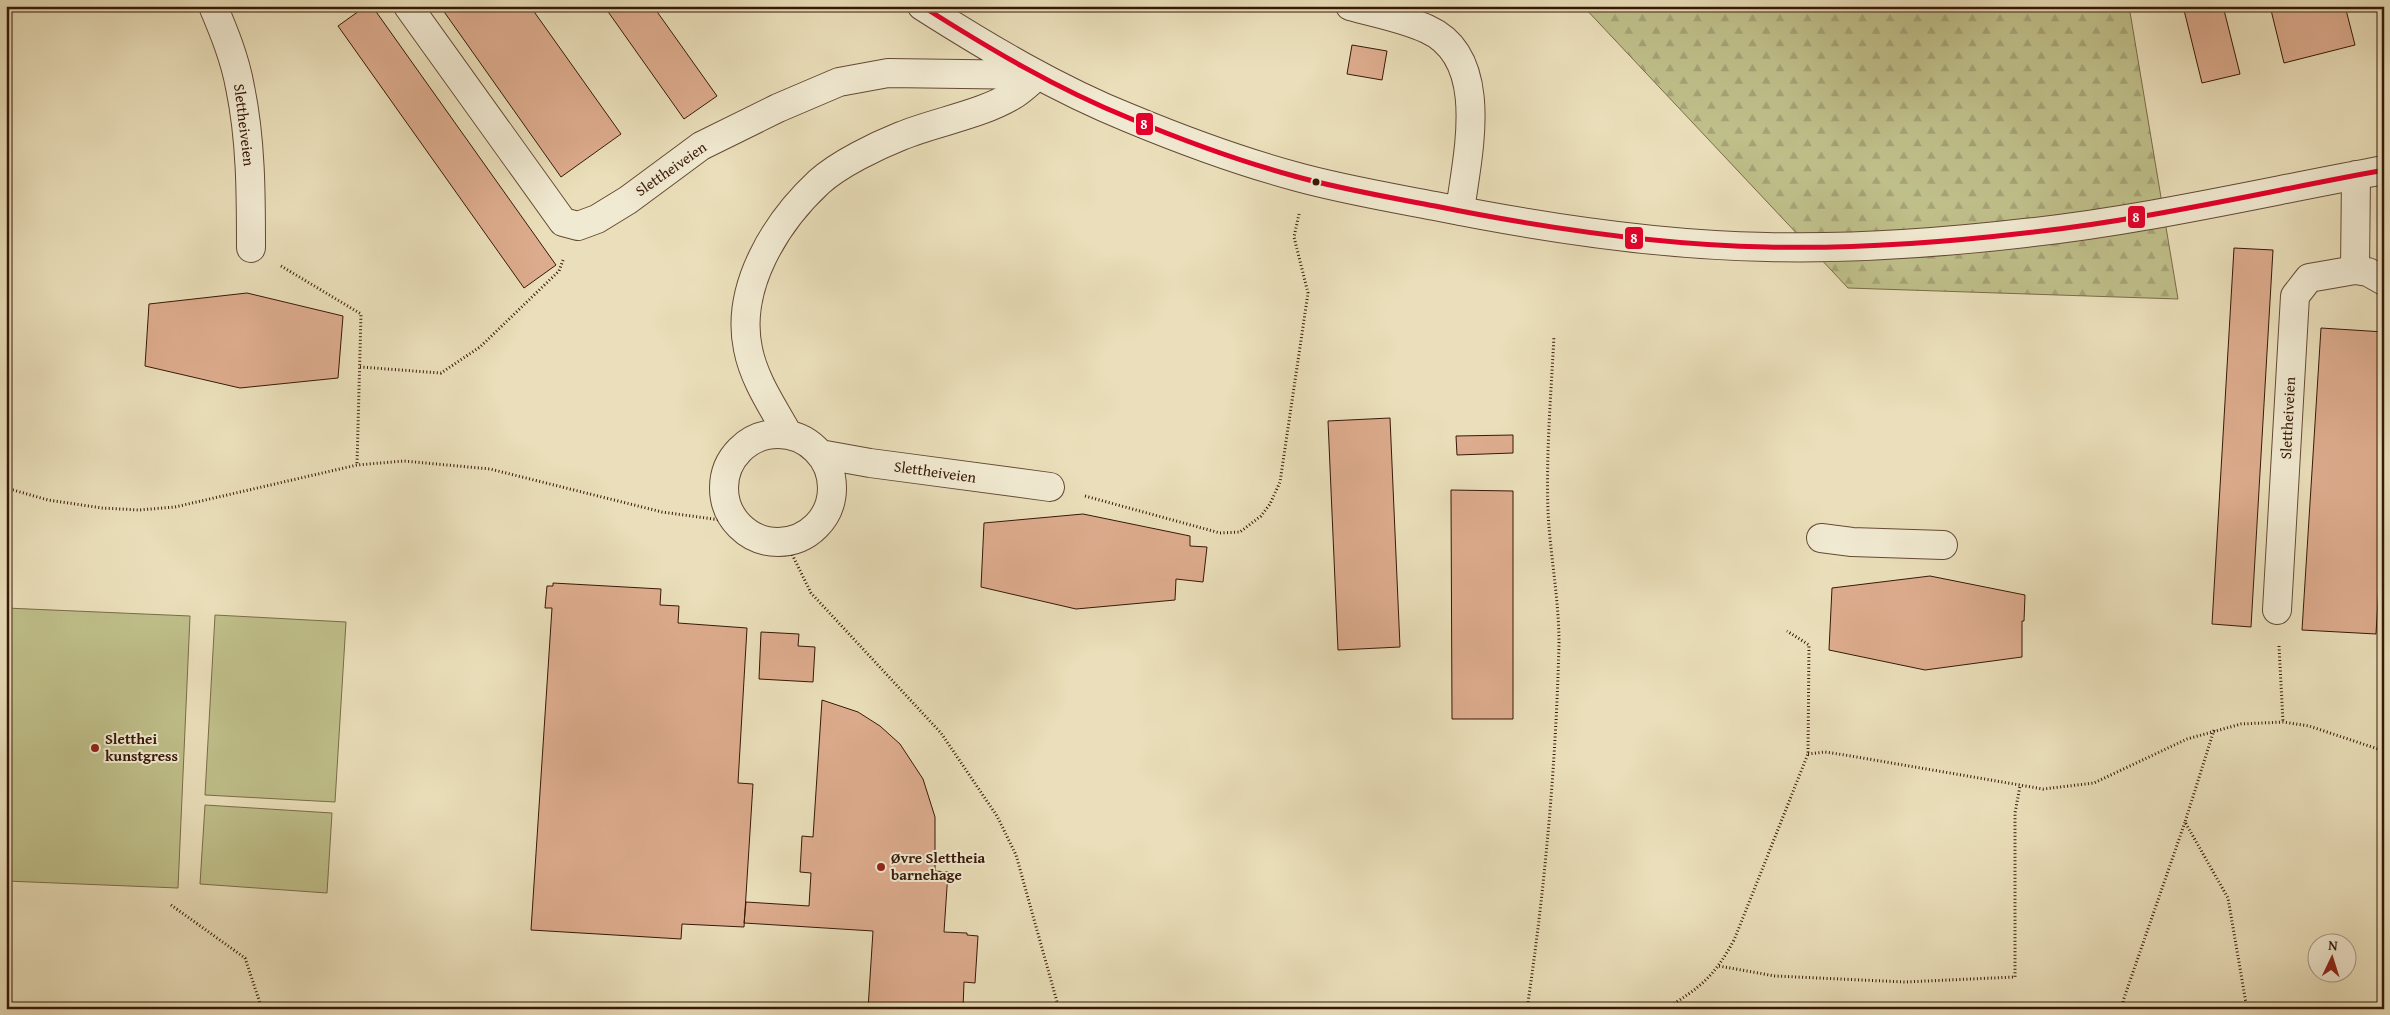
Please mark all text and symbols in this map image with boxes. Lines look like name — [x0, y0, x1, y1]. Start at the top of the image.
street label: Slettheiveien — [229, 83, 260, 168]
line badge: 8 — [1135, 112, 1154, 136]
text: 8 — [1140, 114, 1148, 134]
street label: Slettheiveien — [631, 136, 711, 201]
unlabelled marker — [1311, 177, 1321, 187]
line badge: 8 — [2127, 205, 2146, 229]
text: 8 — [2132, 207, 2140, 227]
line badge: 8 — [1624, 226, 1644, 250]
text: 8 — [1630, 228, 1638, 248]
street label: Slettheiveien — [2275, 376, 2300, 460]
street label: Slettheiveien — [893, 455, 978, 488]
place label: Sletthei kunstgress — [105, 728, 178, 766]
marker: Sletthei kunstgress — [89, 742, 101, 754]
place label: Øvre Slettheia barnehage — [891, 847, 986, 885]
marker: Øvre Slettheia barnehage — [875, 861, 887, 873]
north arrow — [2308, 932, 2358, 982]
text: N — [2328, 935, 2339, 955]

